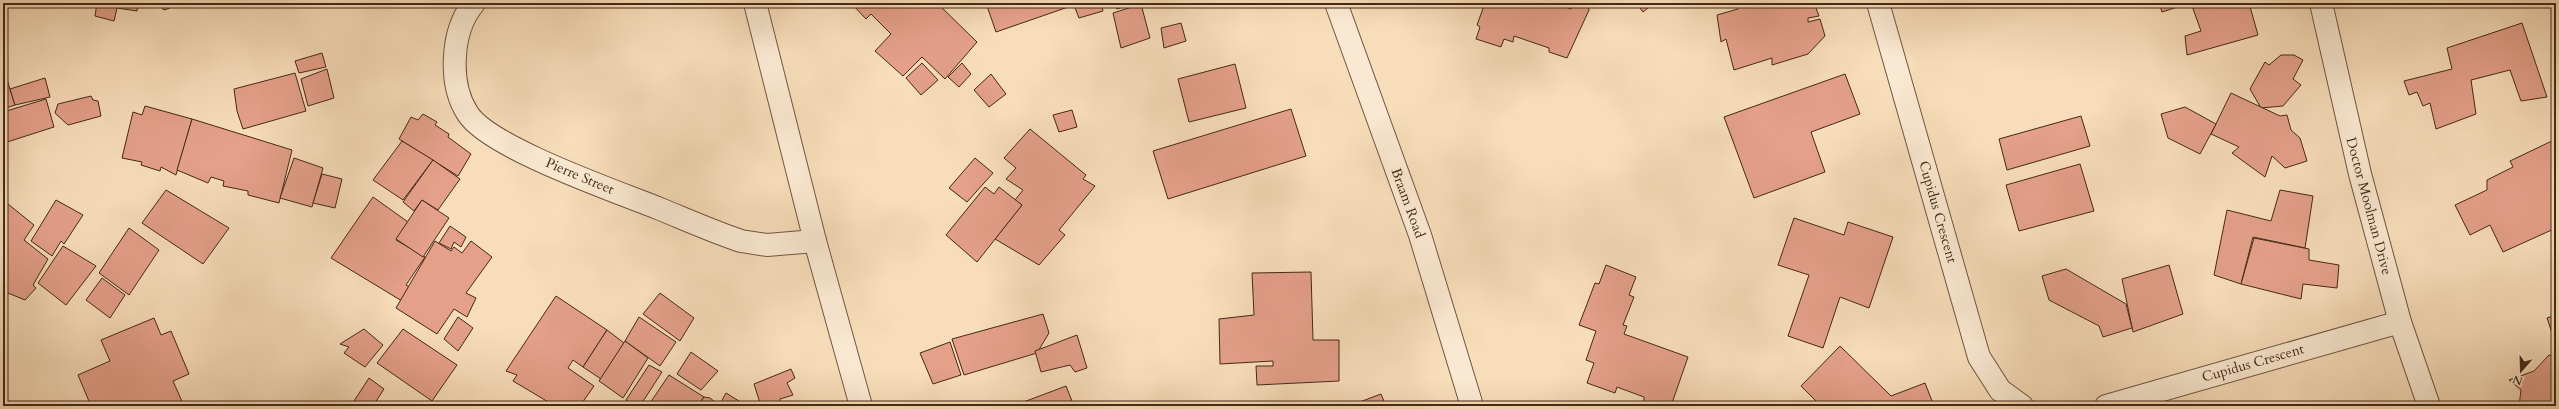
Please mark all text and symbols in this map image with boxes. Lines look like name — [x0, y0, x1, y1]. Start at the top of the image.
street label: Doctor Moolman Drive — [2342, 135, 2396, 277]
street label: Pierre Street — [543, 153, 618, 199]
street label: Cupidus Crescent — [1914, 159, 1962, 266]
street label: Braam Road — [1387, 165, 1430, 241]
street label: Cupidus Crescent — [2200, 339, 2307, 387]
north arrow — [2501, 351, 2541, 391]
text: N — [2510, 371, 2525, 389]

